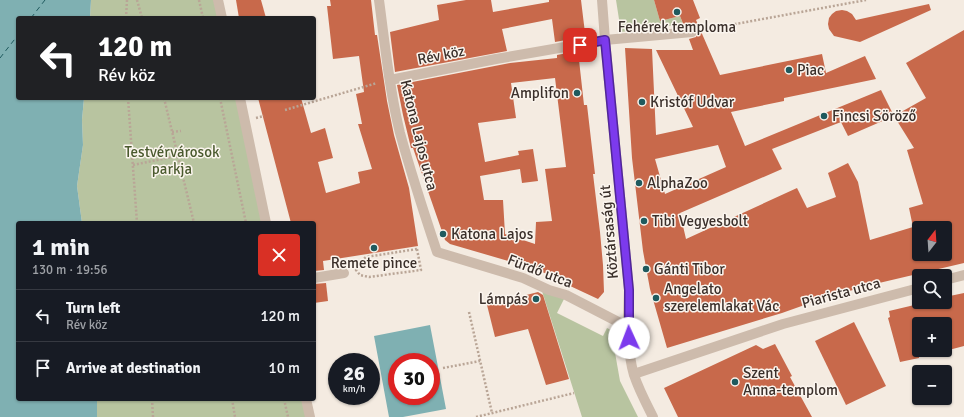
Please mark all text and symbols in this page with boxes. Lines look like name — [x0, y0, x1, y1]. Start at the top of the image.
marker: Fehérek temploma — [672, 7, 682, 17]
place label: Fehérek temploma — [618, 18, 736, 36]
pin — [563, 28, 597, 62]
text: 120 m — [98, 30, 172, 64]
icon: left — [32, 32, 84, 84]
icon: arrive — [569, 34, 591, 56]
street label: Rév köz — [416, 42, 466, 68]
place label: Piac — [797, 61, 824, 79]
text: Rév köz — [98, 64, 155, 86]
marker: Piac — [784, 65, 794, 75]
street label: Katona Lajos utca — [397, 78, 441, 192]
place label: Amplifon — [511, 84, 569, 102]
marker: Amplifon — [572, 88, 582, 98]
place label: Kristóf Udvar — [650, 93, 735, 111]
marker: Kristóf Udvar — [637, 97, 647, 107]
place label: Fincsi Söröző — [832, 107, 917, 125]
marker: Fincsi Söröző — [819, 111, 829, 121]
park label: Testvérvárosok parkja — [124, 143, 220, 178]
place label: AlphaZoo — [647, 174, 708, 192]
marker: AlphaZoo — [634, 178, 644, 188]
street label: Köztársaság út — [596, 184, 622, 280]
place label: Tibi Vegyesbolt — [652, 212, 748, 230]
marker: Tibi Vegyesbolt — [639, 216, 649, 226]
north arrow — [912, 221, 952, 261]
map controls — [912, 221, 952, 405]
place label: Katona Lajos — [451, 225, 534, 243]
marker: Katona Lajos — [438, 229, 448, 239]
text: 1 min — [32, 232, 90, 262]
button: close — [258, 234, 300, 276]
marker: Remete pince — [369, 243, 379, 253]
street label: Fürdő utca — [505, 250, 575, 292]
place label: Remete pince — [331, 254, 417, 272]
place label: Gánti Tibor — [654, 260, 725, 278]
text: 130 m · 19:56 — [32, 262, 108, 278]
marker: Gánti Tibor — [641, 264, 651, 274]
button: search — [912, 269, 952, 309]
street label: Piarista utca — [800, 274, 882, 312]
place label: Angelato szerelemlakat Vác — [664, 280, 779, 315]
place label: Lámpás — [479, 290, 528, 308]
marker: Angelato szerelemlakat Vác — [651, 293, 661, 303]
marker: Lámpás — [531, 294, 541, 304]
text: Turn left — [66, 299, 120, 317]
icon: left — [32, 305, 54, 327]
text: 120 m — [260, 307, 300, 325]
text: Rév köz — [66, 317, 107, 333]
position arrow — [608, 317, 650, 359]
button: + — [912, 317, 952, 357]
speed limit sign: 30 — [388, 353, 440, 405]
icon: arrive — [32, 357, 54, 379]
text: Arrive at destination — [66, 359, 201, 377]
text: 10 m — [269, 359, 300, 377]
text: 26 — [343, 361, 365, 386]
place label: Szent Anna-templom — [743, 364, 838, 399]
button: − — [912, 365, 952, 405]
marker: Szent Anna-templom — [730, 377, 740, 387]
text: km/h — [343, 383, 365, 395]

